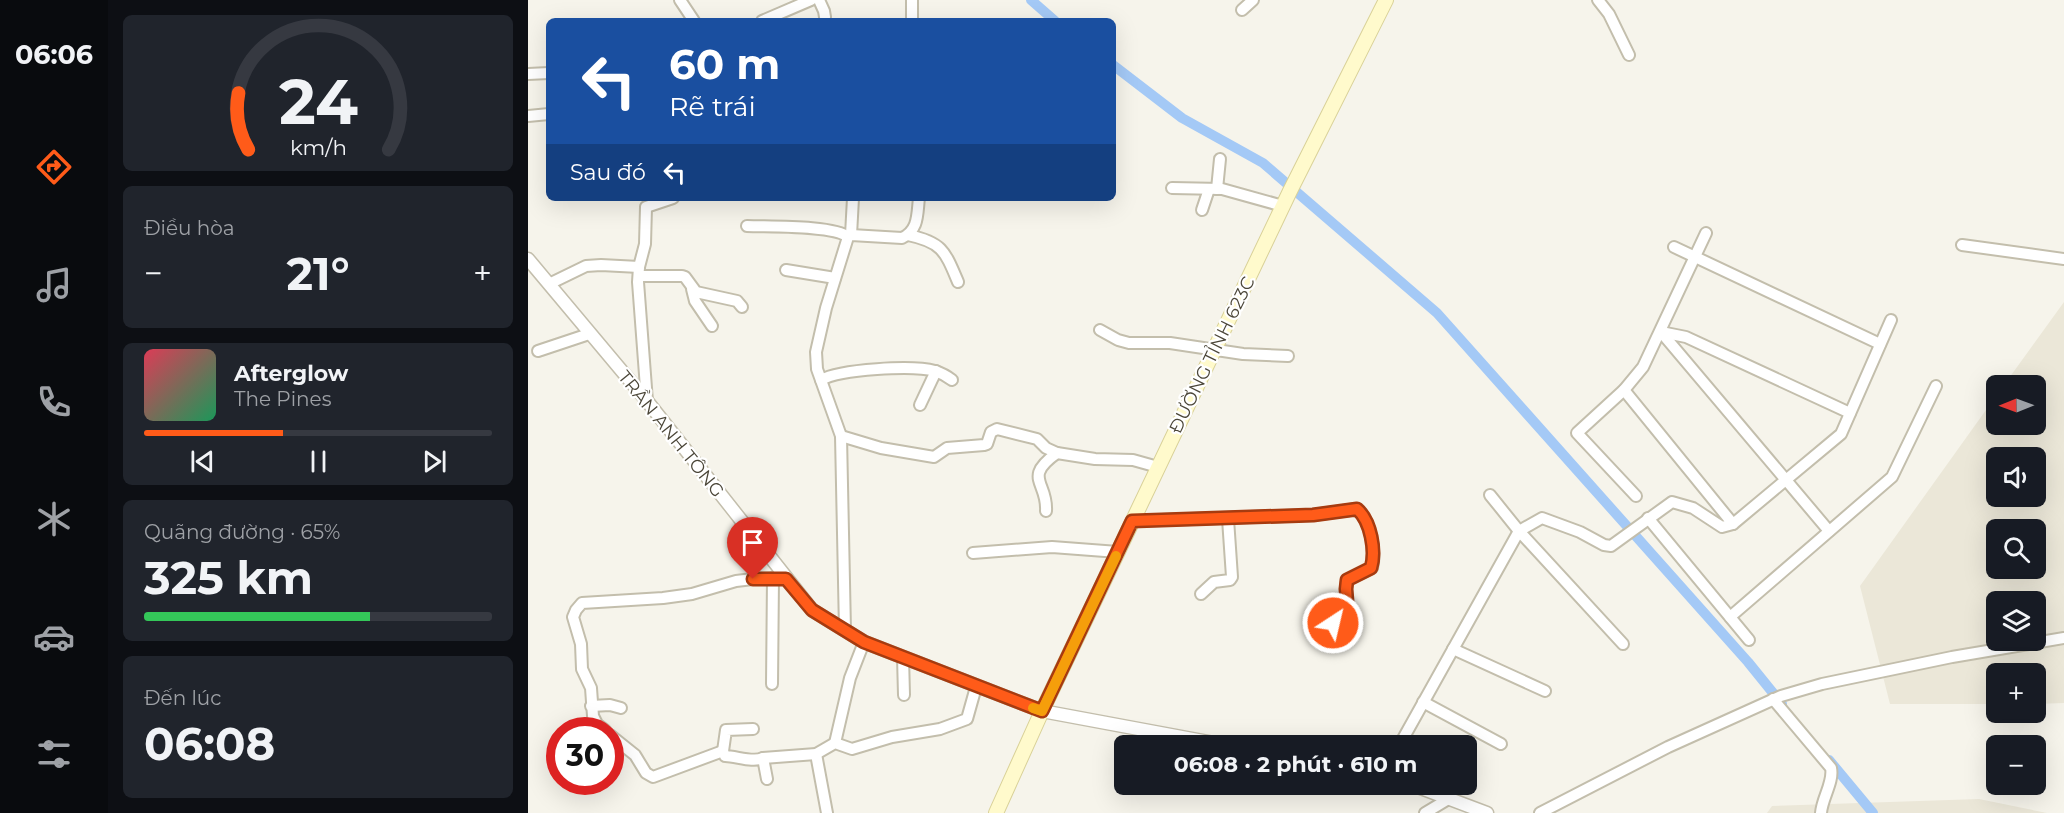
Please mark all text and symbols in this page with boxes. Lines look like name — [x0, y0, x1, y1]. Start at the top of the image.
text: 06:06 — [15, 38, 93, 71]
text: 60 m — [669, 38, 780, 90]
icon: left — [570, 42, 648, 120]
text: 24 — [278, 64, 358, 140]
text: Rẽ trái — [669, 90, 756, 123]
text: km/h — [289, 134, 347, 160]
icon: directions — [33, 146, 75, 188]
icon: left — [658, 156, 691, 189]
text: Sau đó — [570, 159, 646, 186]
text: Điều hòa — [144, 216, 235, 240]
text: 21° — [286, 246, 350, 301]
text: − — [144, 253, 163, 293]
text: + — [473, 253, 492, 293]
icon: music — [33, 264, 75, 306]
street label: ĐƯỜNG TỈNH 623C — [1164, 272, 1260, 437]
text: Afterglow — [234, 360, 348, 387]
street label: TRẦN ANH TÔNG — [613, 366, 730, 502]
north arrow — [1986, 375, 2046, 435]
map controls — [1986, 375, 2046, 795]
icon: phone — [33, 381, 75, 423]
text: The Pines — [234, 387, 331, 411]
icon: previous — [186, 445, 219, 478]
icon: pause — [302, 445, 335, 478]
icon: next — [418, 445, 451, 478]
button: sound — [1986, 447, 2046, 507]
icon: climate — [33, 498, 75, 540]
pin — [727, 517, 778, 579]
button: search — [1986, 519, 2046, 579]
text: Quãng đường · 65% — [144, 520, 340, 544]
icon: arrive — [736, 526, 769, 559]
text: 325 km — [144, 550, 313, 605]
position arrow — [1301, 591, 1365, 655]
button: layers — [1986, 591, 2046, 651]
icon: car — [33, 616, 75, 658]
button: + — [1986, 663, 2046, 723]
text: Đến lúc — [144, 686, 222, 710]
text: 06:08 — [144, 716, 275, 771]
speed limit sign: 30 — [546, 717, 624, 795]
icon: filters — [33, 733, 75, 775]
button: − — [1986, 735, 2046, 795]
text: 06:08 · 2 phút · 610 m — [1174, 751, 1417, 778]

